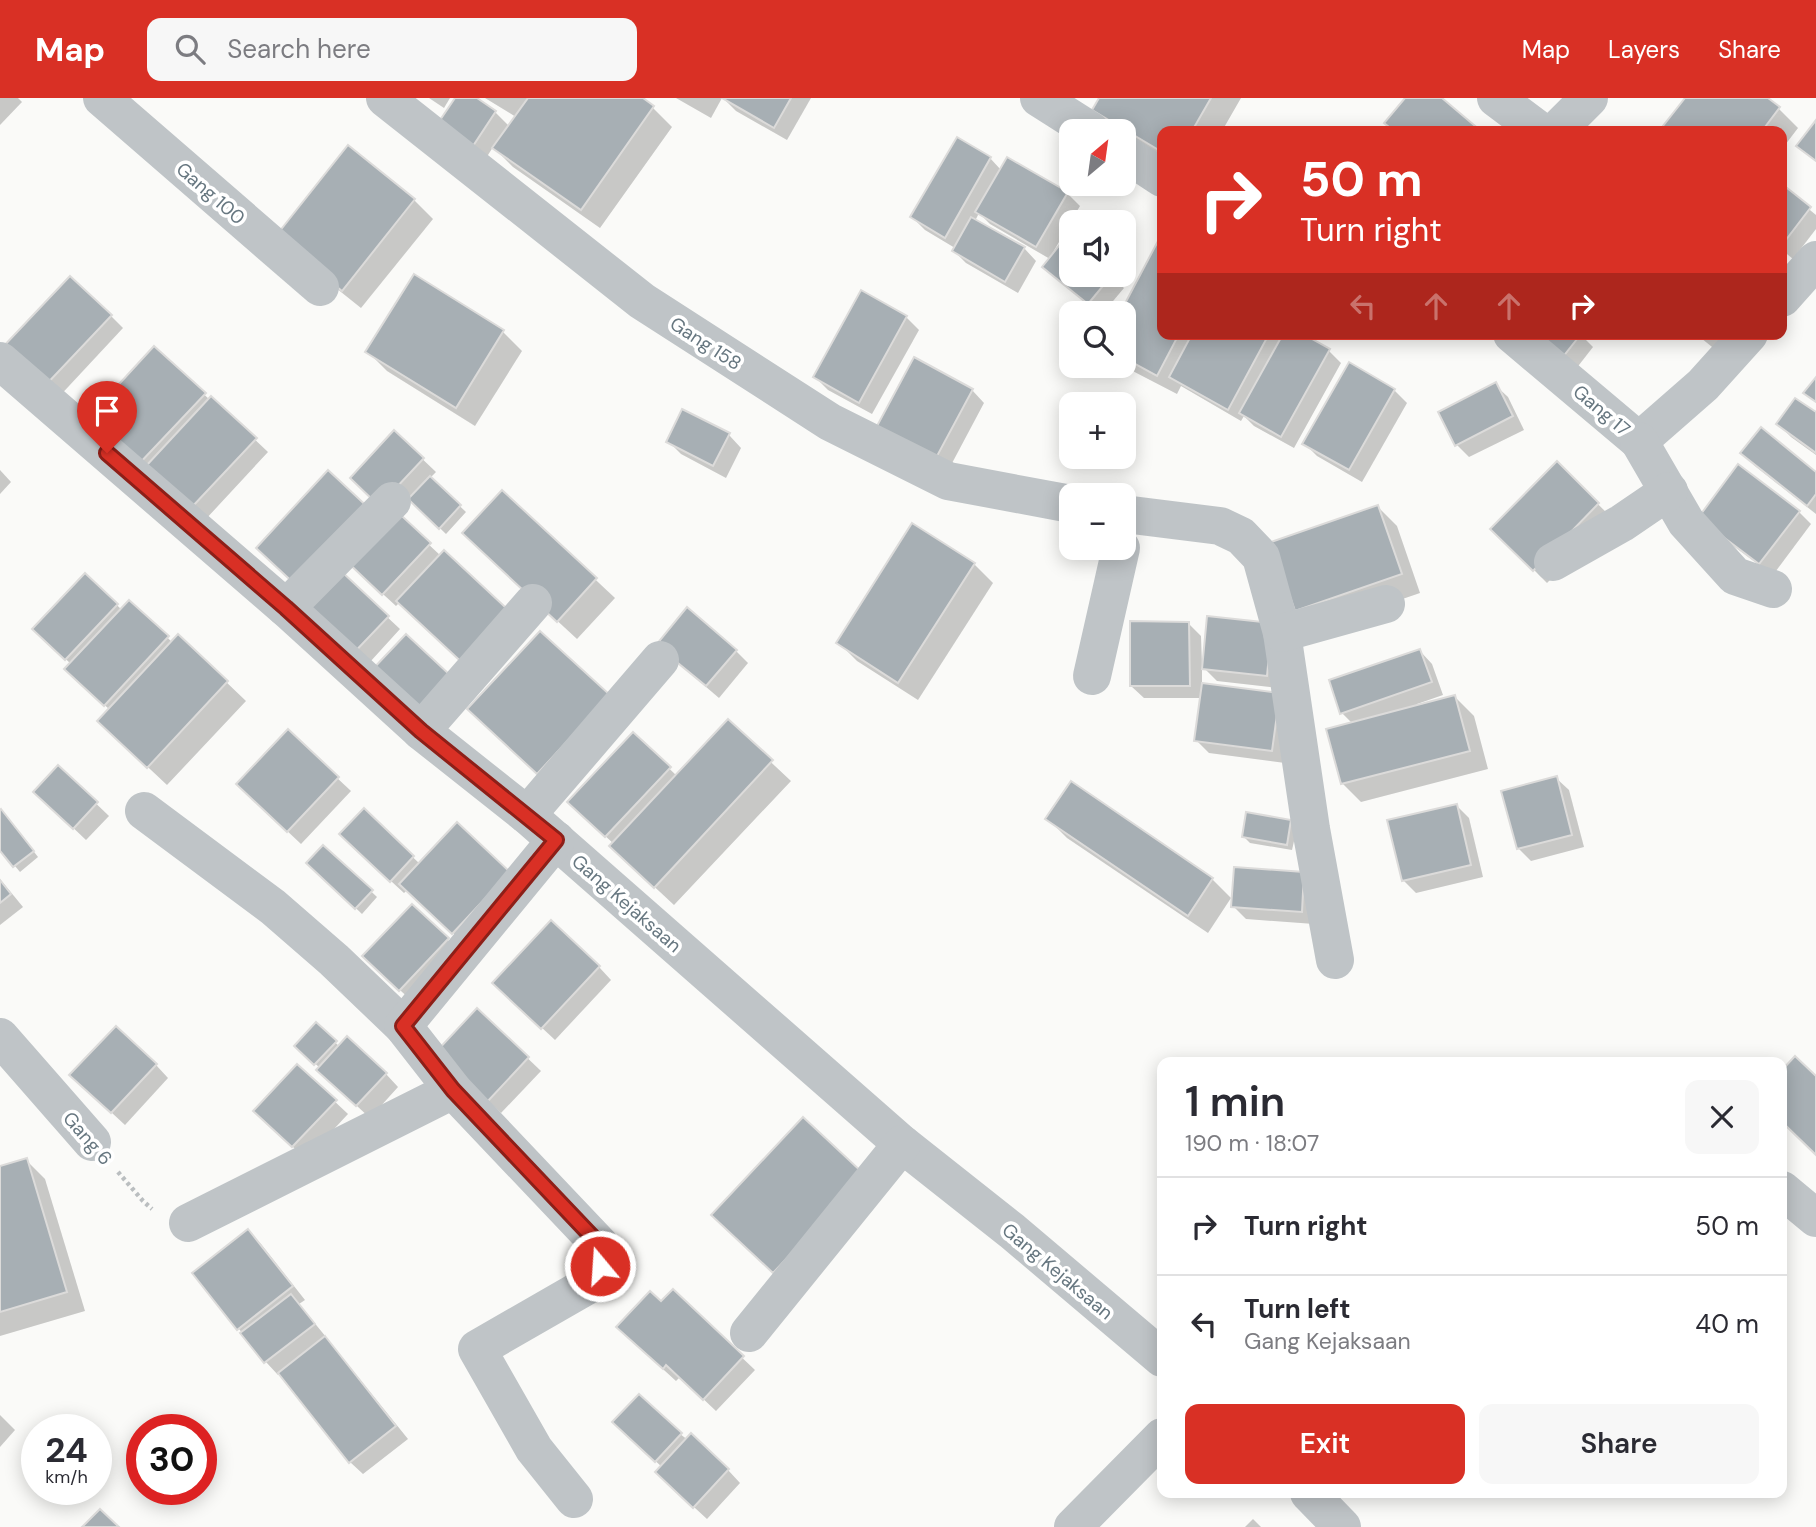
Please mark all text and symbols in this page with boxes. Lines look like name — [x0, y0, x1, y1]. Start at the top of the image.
search box — [147, 18, 637, 81]
text: Map — [35, 28, 105, 71]
icon: search — [171, 30, 209, 68]
text: Search here — [227, 32, 371, 66]
text: Map — [1522, 34, 1570, 65]
text: Layers — [1608, 34, 1680, 65]
text: Share — [1718, 34, 1781, 65]
north arrow — [1059, 119, 1136, 196]
map controls — [1059, 119, 1136, 560]
text: 50 m — [1300, 147, 1423, 211]
icon: right — [1185, 154, 1276, 245]
street label: Gang 100 — [171, 157, 250, 230]
text: Turn right — [1300, 209, 1442, 251]
button: sound — [1059, 210, 1136, 287]
icon: left — [1344, 287, 1382, 325]
icon: ahead — [1417, 287, 1455, 325]
icon: ahead — [1490, 287, 1528, 325]
icon: right — [1563, 287, 1601, 325]
button: search — [1059, 301, 1136, 378]
street label: Gang 158 — [665, 311, 746, 376]
street label: Gang 17 — [1568, 379, 1636, 442]
pin — [77, 381, 137, 453]
icon: arrive — [88, 392, 126, 430]
button: + — [1059, 392, 1136, 469]
button: − — [1059, 483, 1136, 560]
street label: Gang Kejaksaan — [567, 849, 687, 958]
text: 1 min — [1185, 1074, 1285, 1129]
button: close — [1685, 1080, 1759, 1154]
street label: Gang 6 — [57, 1106, 118, 1170]
text: 190 m · 18:07 — [1185, 1128, 1319, 1158]
icon: right — [1185, 1207, 1223, 1245]
text: Turn right — [1244, 1209, 1368, 1243]
text: 50 m — [1695, 1209, 1759, 1243]
street label: Gang Kejaksaan — [997, 1218, 1118, 1325]
position arrow — [563, 1229, 637, 1303]
text: Turn left — [1244, 1292, 1351, 1326]
icon: left — [1185, 1305, 1223, 1343]
text: 40 m — [1695, 1307, 1759, 1341]
text: Gang Kejaksaan — [1244, 1326, 1411, 1356]
button: Exit — [1185, 1404, 1465, 1484]
button: Share — [1479, 1404, 1759, 1484]
speed limit sign: 30 — [126, 1414, 217, 1505]
text: 24 — [45, 1427, 88, 1473]
text: km/h — [45, 1465, 88, 1489]

